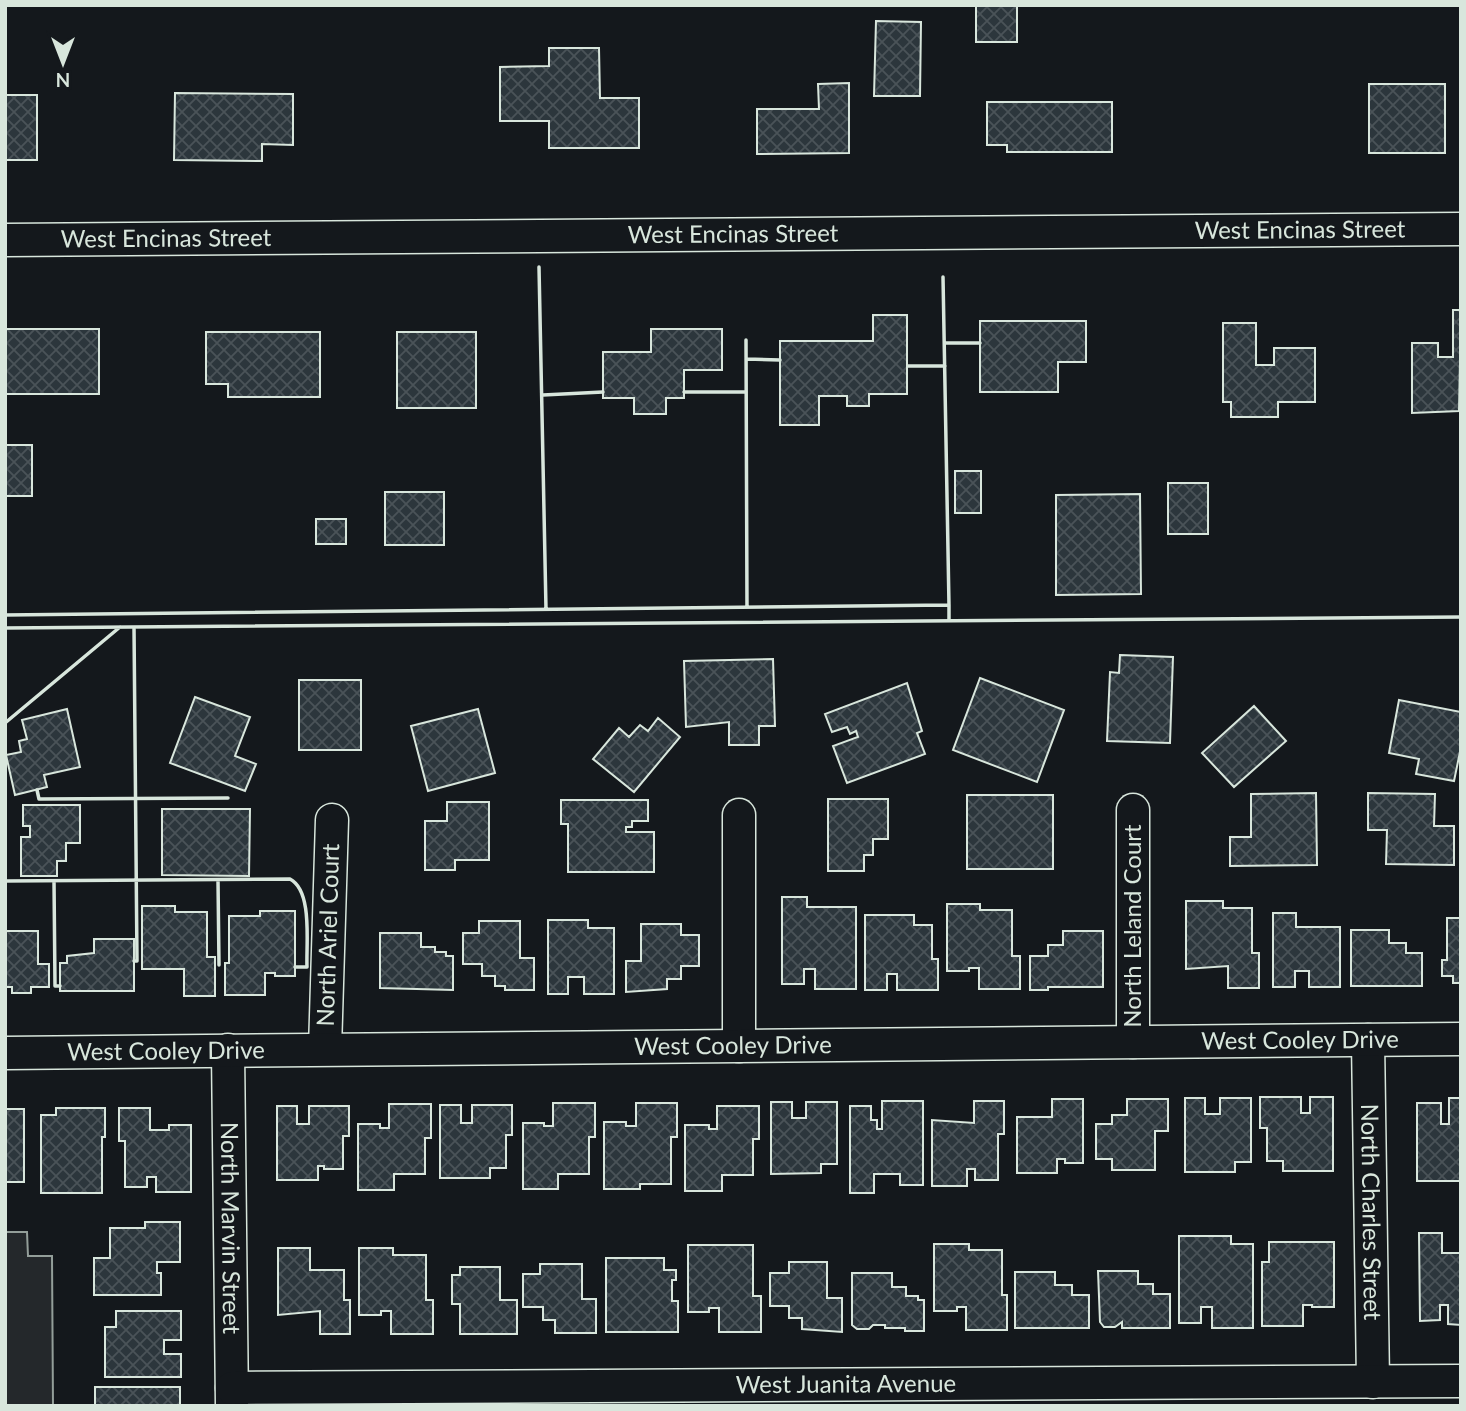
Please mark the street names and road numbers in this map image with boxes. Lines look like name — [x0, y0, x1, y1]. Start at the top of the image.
street label: West Encinas Street — [1195, 213, 1406, 244]
street label: West Encinas Street — [628, 218, 839, 248]
street label: West Encinas Street — [61, 222, 272, 253]
street label: North Leland Court — [1117, 824, 1146, 1028]
street label: North Ariel Court — [310, 843, 344, 1027]
street label: West Cooley Drive — [1201, 1024, 1399, 1054]
street label: West Cooley Drive — [634, 1029, 832, 1060]
street label: West Cooley Drive — [67, 1035, 265, 1065]
street label: North Charles Street — [1356, 1103, 1388, 1321]
street label: North Marvin Street — [216, 1122, 247, 1335]
street label: West Juanita Avenue — [736, 1368, 956, 1398]

